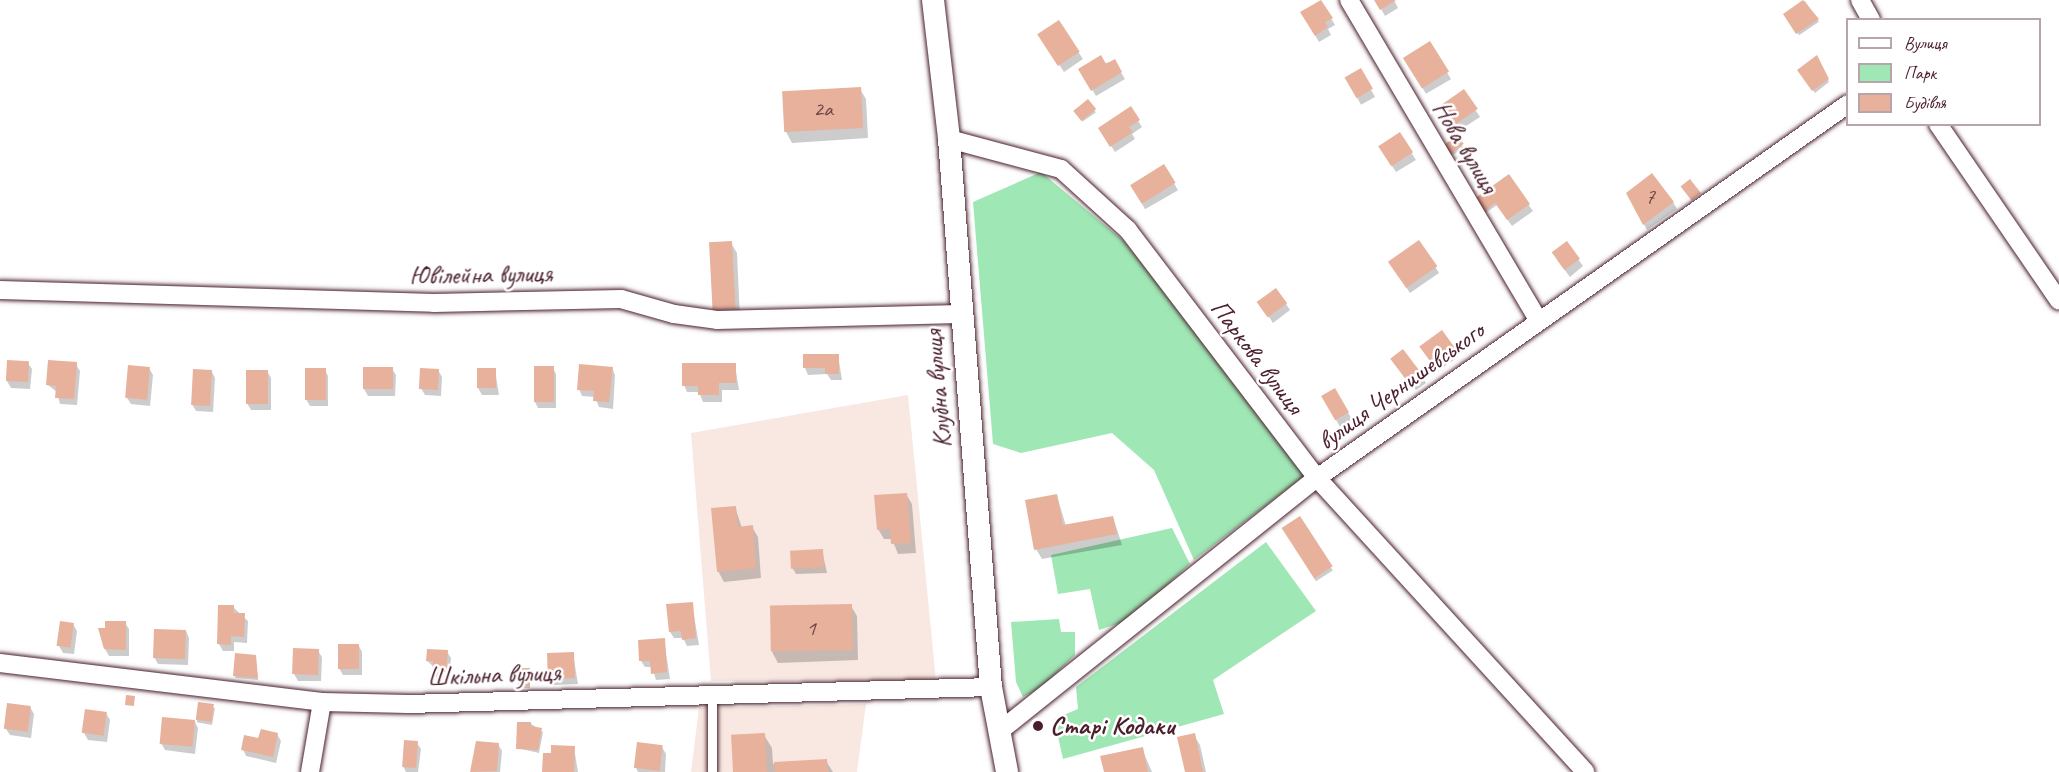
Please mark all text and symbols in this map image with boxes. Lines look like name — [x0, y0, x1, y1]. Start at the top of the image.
legend — [1846, 18, 2041, 126]
text: Вулиця — [1904, 32, 1947, 54]
text: Парк — [1904, 62, 1936, 84]
text: Будівля — [1904, 92, 1946, 114]
street label: Нова вулиця — [1425, 95, 1505, 199]
house number: 2а — [813, 97, 833, 123]
house number: 7 — [1645, 184, 1655, 210]
street label: Ювілейна вулиця — [409, 258, 553, 292]
street label: Паркова вулиця — [1204, 293, 1310, 421]
street label: вулиця Чернишевського — [1312, 315, 1490, 457]
street label: Клубна вулиця — [917, 328, 959, 450]
house number: 1 — [806, 616, 816, 642]
street label: Шкільна вулиця — [426, 657, 562, 693]
place label: Старі Кодаки — [1050, 710, 1174, 742]
marker: Старі Кодаки — [1031, 719, 1045, 733]

